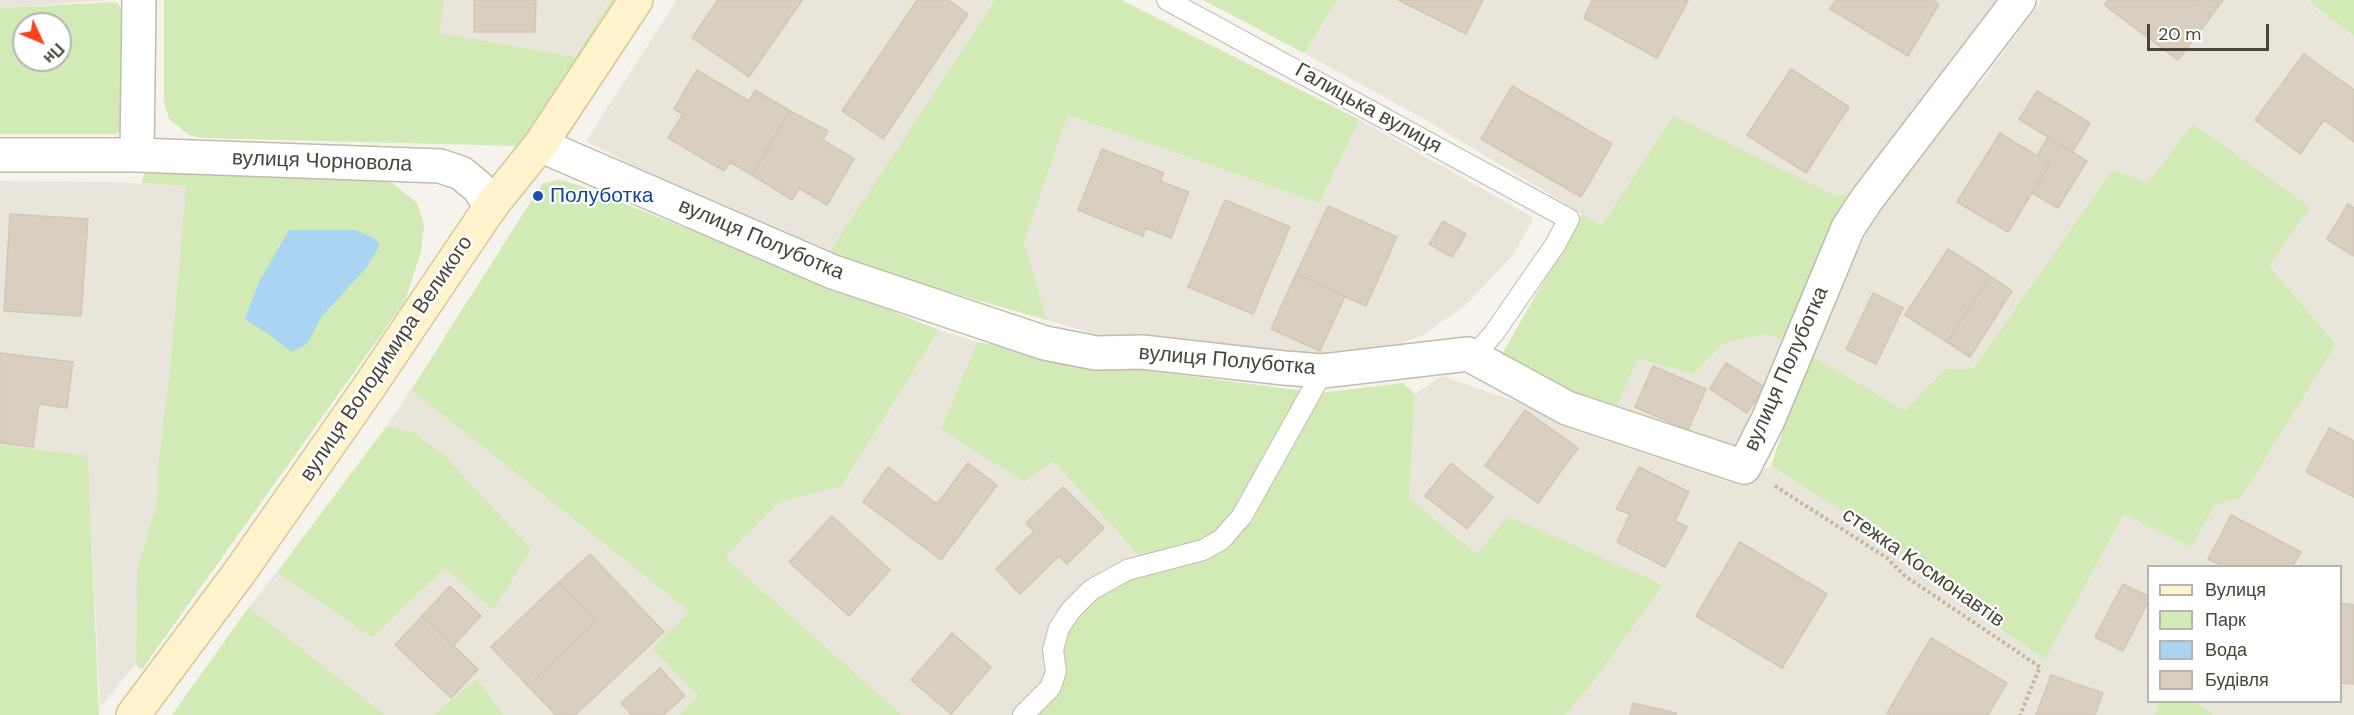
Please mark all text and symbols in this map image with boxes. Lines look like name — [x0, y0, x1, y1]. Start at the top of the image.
north arrow — [12, 12, 72, 72]
scale bar — [2150, 12, 2272, 50]
text: 20 m — [2158, 22, 2201, 46]
text: Пн — [39, 39, 69, 68]
street label: Галицька вулиця — [1290, 58, 1446, 160]
street label: вулиця Чорновола — [231, 146, 413, 178]
place label: Полуботка — [550, 183, 653, 209]
marker: Полуботка — [531, 189, 545, 203]
street label: вулиця Полуботка — [675, 194, 847, 286]
street label: вулиця Володимира Великого — [295, 231, 479, 487]
street label: вулиця Полуботка — [1739, 283, 1835, 455]
street label: вулиця Полуботка — [1138, 341, 1316, 381]
street label: стежка Космонавтів — [1837, 503, 2009, 633]
legend — [2147, 565, 2342, 703]
text: Вулиця — [2205, 578, 2266, 602]
text: Парк — [2205, 608, 2246, 632]
text: Вода — [2205, 638, 2247, 662]
text: Будівля — [2205, 668, 2269, 692]

